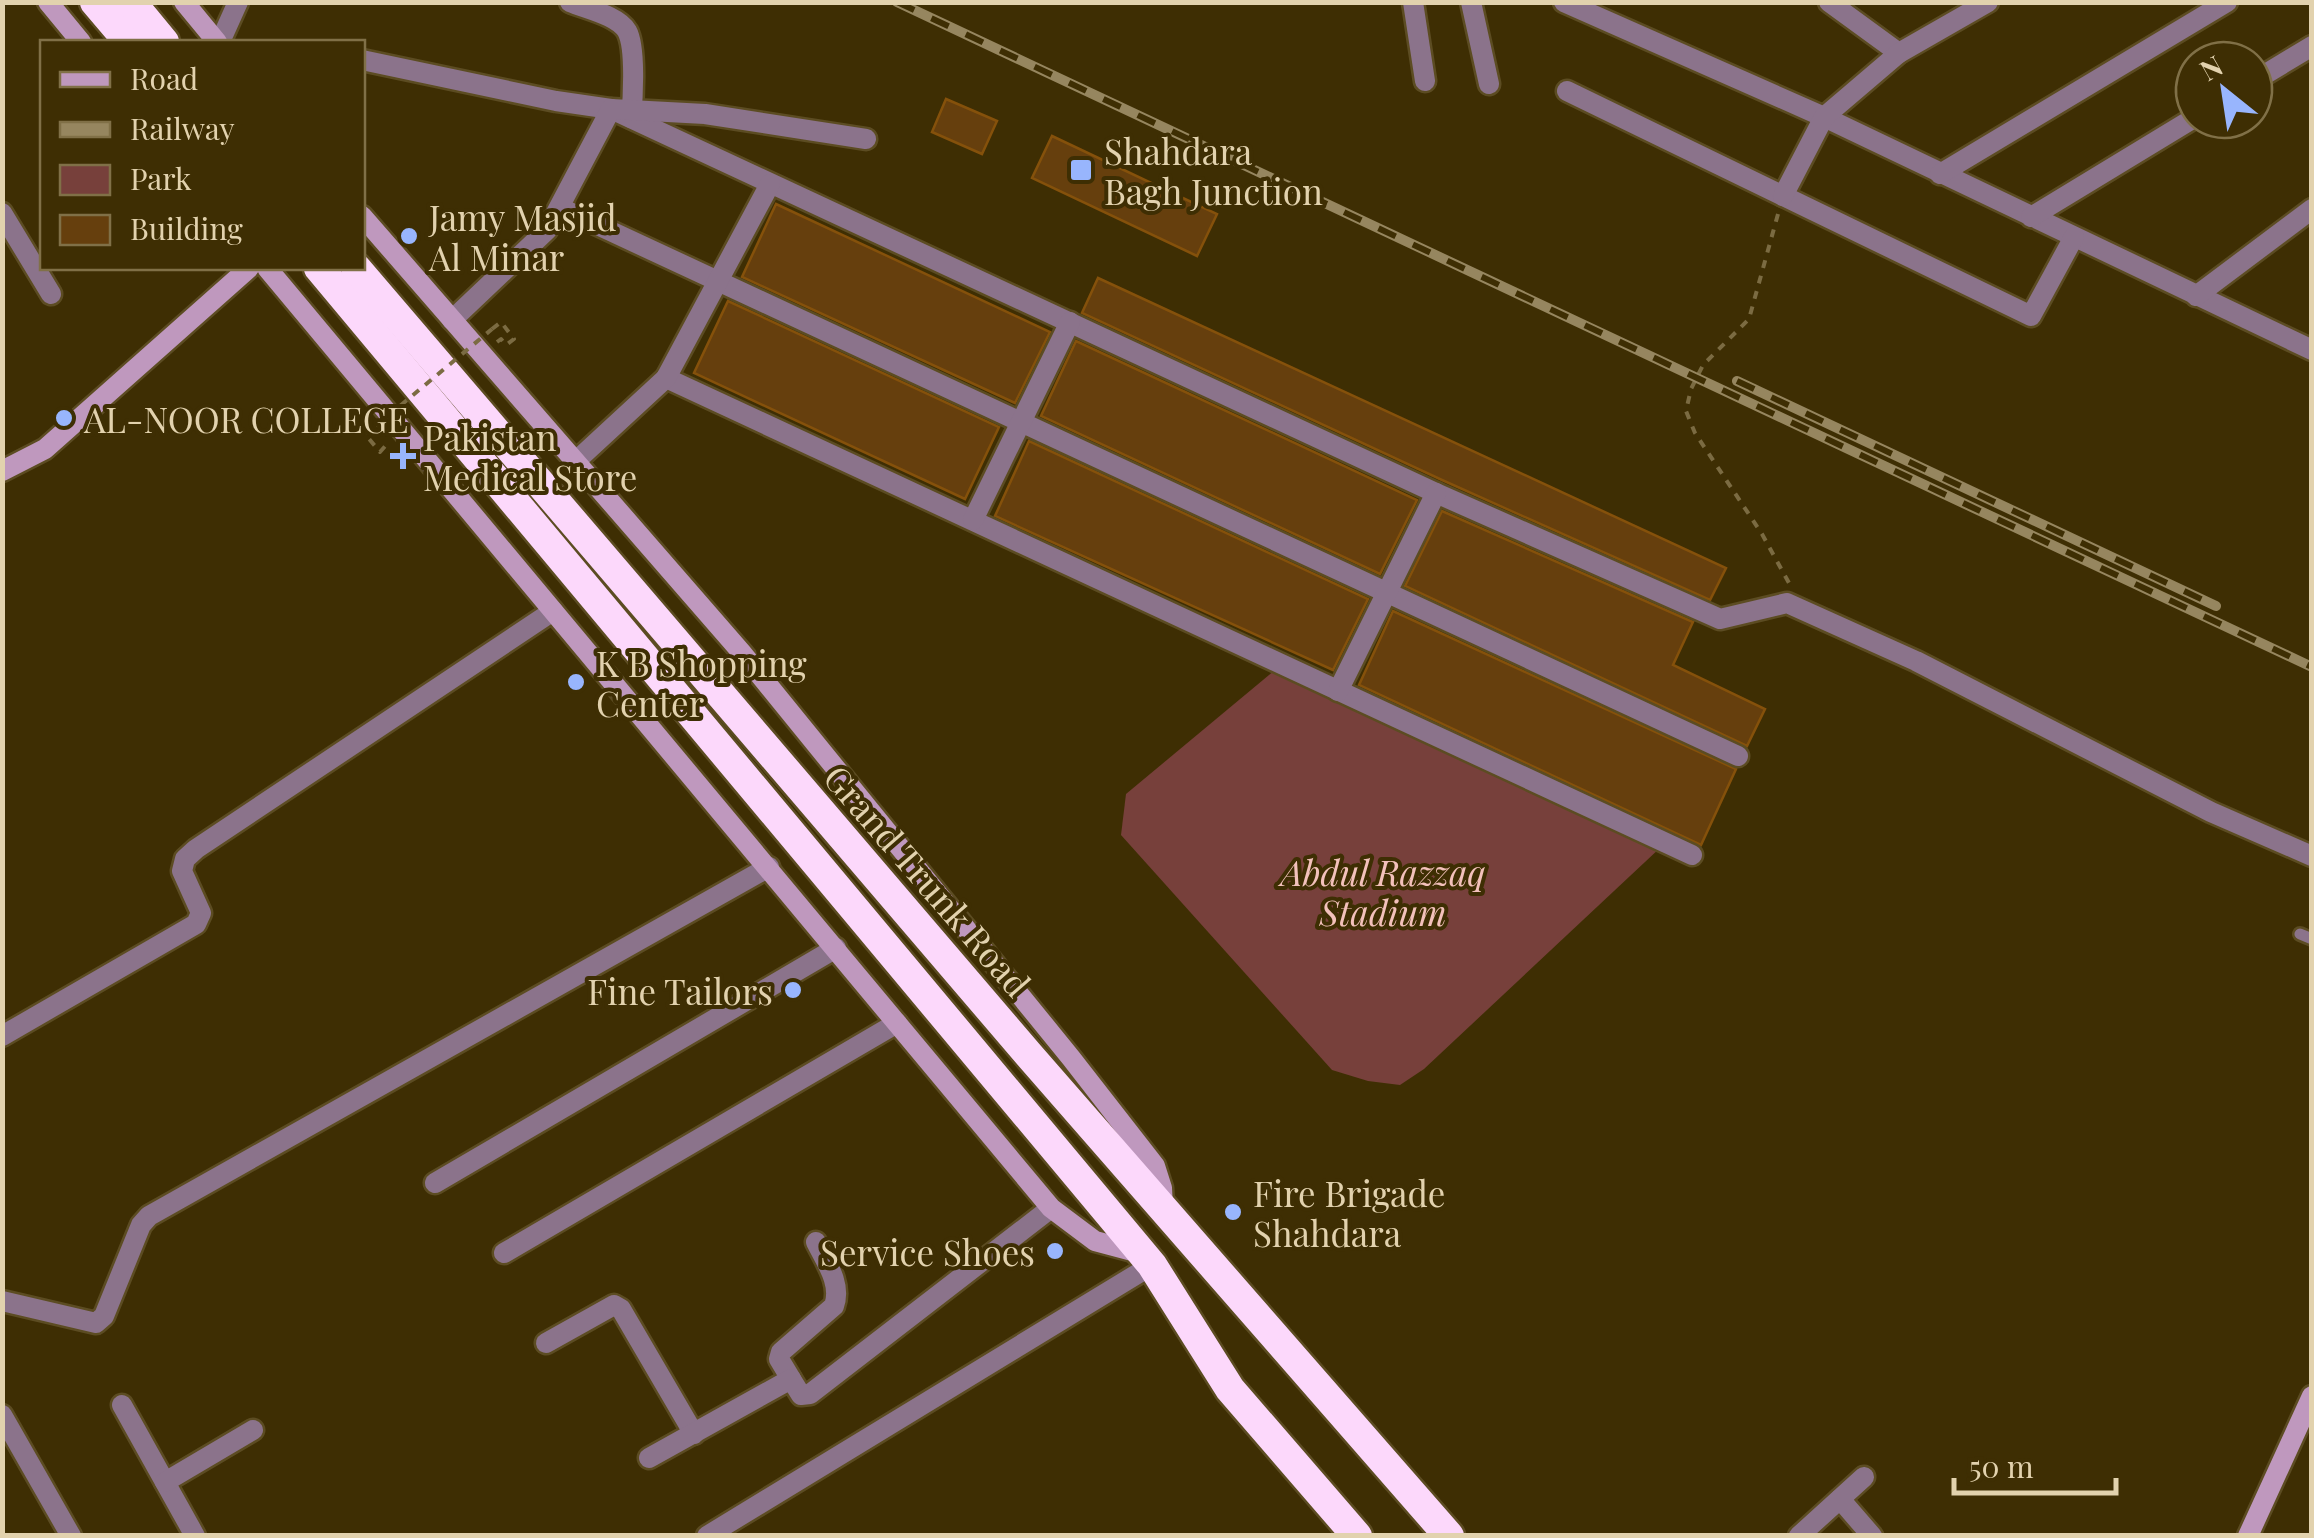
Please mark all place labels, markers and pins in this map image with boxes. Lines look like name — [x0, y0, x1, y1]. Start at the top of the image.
place label: Shahdara Bagh Junction — [1104, 127, 1323, 214]
marker: Shahdara Bagh Junction — [1068, 157, 1094, 183]
place label: Jamy Masjid Al Minar — [428, 193, 617, 280]
marker: Jamy Masjid Al Minar — [398, 225, 420, 247]
place label: AL-NOOR COLLEGE — [83, 395, 409, 442]
marker: AL-NOOR COLLEGE — [53, 407, 75, 429]
place label: Pakistan Medical Store — [423, 413, 637, 500]
marker: Pakistan Medical Store — [392, 445, 414, 467]
place label: K B Shopping Center — [596, 639, 807, 726]
marker: K B Shopping Center — [565, 671, 587, 693]
place label: Fine Tailors — [587, 967, 773, 1014]
marker: Fine Tailors — [782, 979, 804, 1001]
place label: Fire Brigade Shahdara — [1253, 1169, 1446, 1256]
marker: Fire Brigade Shahdara — [1222, 1201, 1244, 1223]
place label: Service Shoes — [820, 1228, 1035, 1275]
marker: Service Shoes — [1044, 1240, 1066, 1262]

